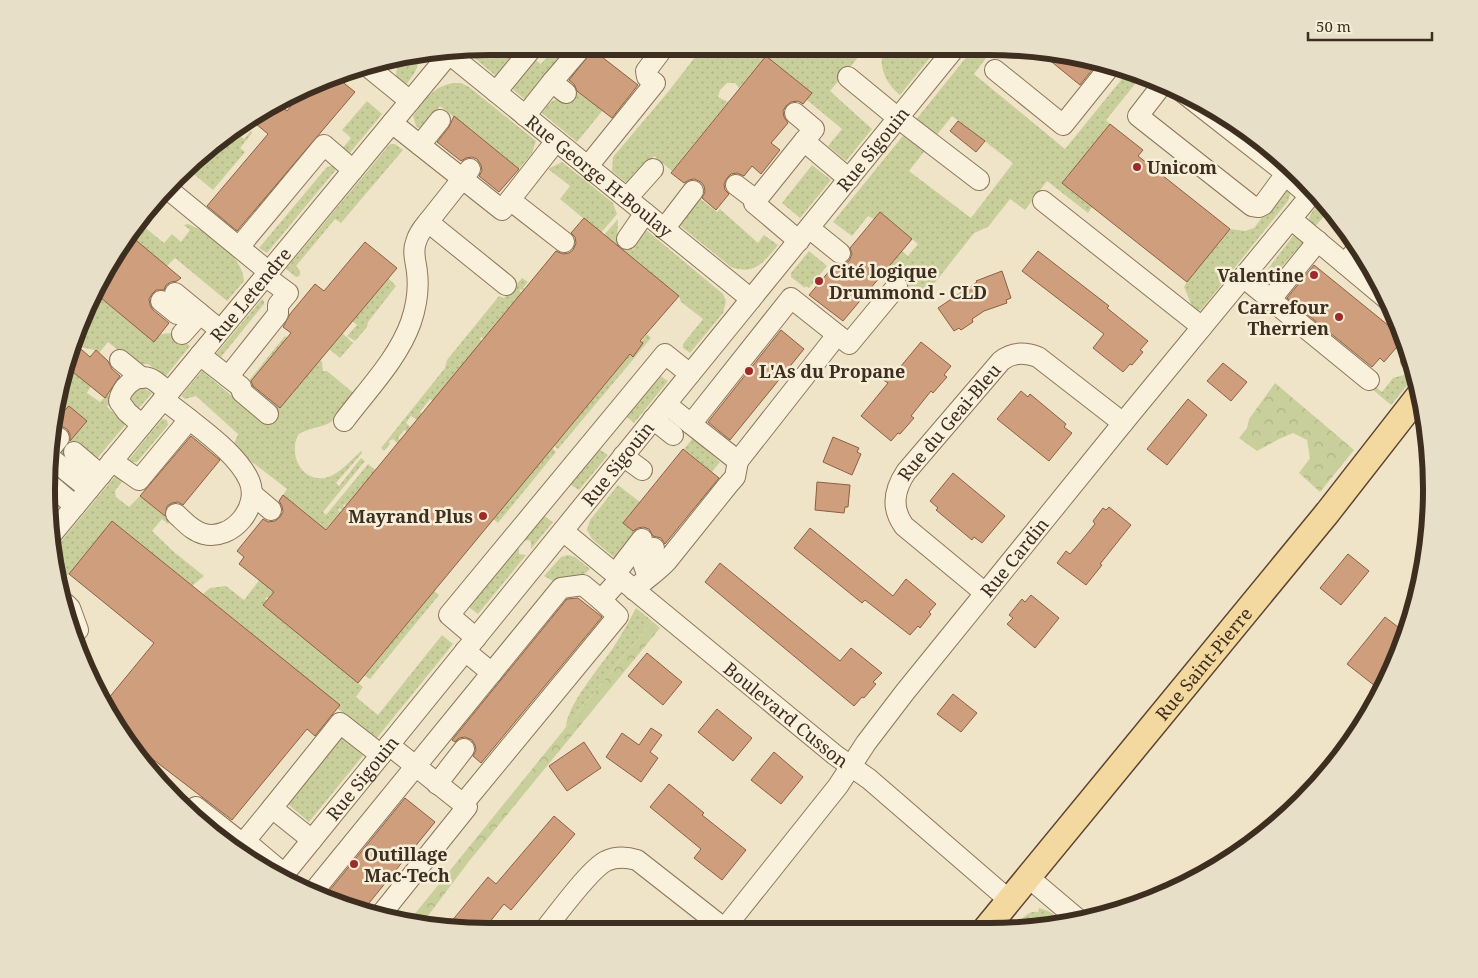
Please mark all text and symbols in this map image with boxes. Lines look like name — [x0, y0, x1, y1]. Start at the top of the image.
scale bar — [1308, 10, 1432, 42]
text: 50 m — [1316, 16, 1351, 36]
street label: Rue Sigouin — [831, 102, 915, 196]
street label: Rue George H-Boulay — [521, 109, 678, 243]
place label: Unicom — [1147, 155, 1217, 179]
marker: Unicom — [1131, 161, 1143, 173]
street label: Rue Letendre — [204, 242, 296, 346]
place label: Cité logique Drummond - CLD — [829, 259, 987, 304]
place label: Valentine — [1217, 263, 1304, 287]
marker: Valentine — [1308, 269, 1320, 281]
marker: Cité logique Drummond - CLD — [813, 275, 825, 287]
place label: Carrefour Therrien — [1237, 295, 1330, 340]
marker: Carrefour Therrien — [1333, 311, 1345, 323]
street label: Rue du Geai-Bleu — [892, 358, 1006, 485]
place label: L'As du Propane — [759, 359, 905, 383]
marker: L'As du Propane — [743, 365, 755, 377]
street label: Rue Sigouin — [576, 416, 659, 511]
place label: Mayrand Plus — [348, 504, 473, 528]
marker: Mayrand Plus — [477, 510, 489, 522]
street label: Rue Cardin — [975, 512, 1054, 602]
street label: Rue Saint-Pierre — [1150, 602, 1257, 725]
street label: Boulevard Cusson — [719, 656, 854, 773]
street label: Rue Sigouin — [321, 730, 404, 825]
place label: Outillage Mac-Tech — [364, 842, 450, 887]
marker: Outillage Mac-Tech — [348, 858, 360, 870]

